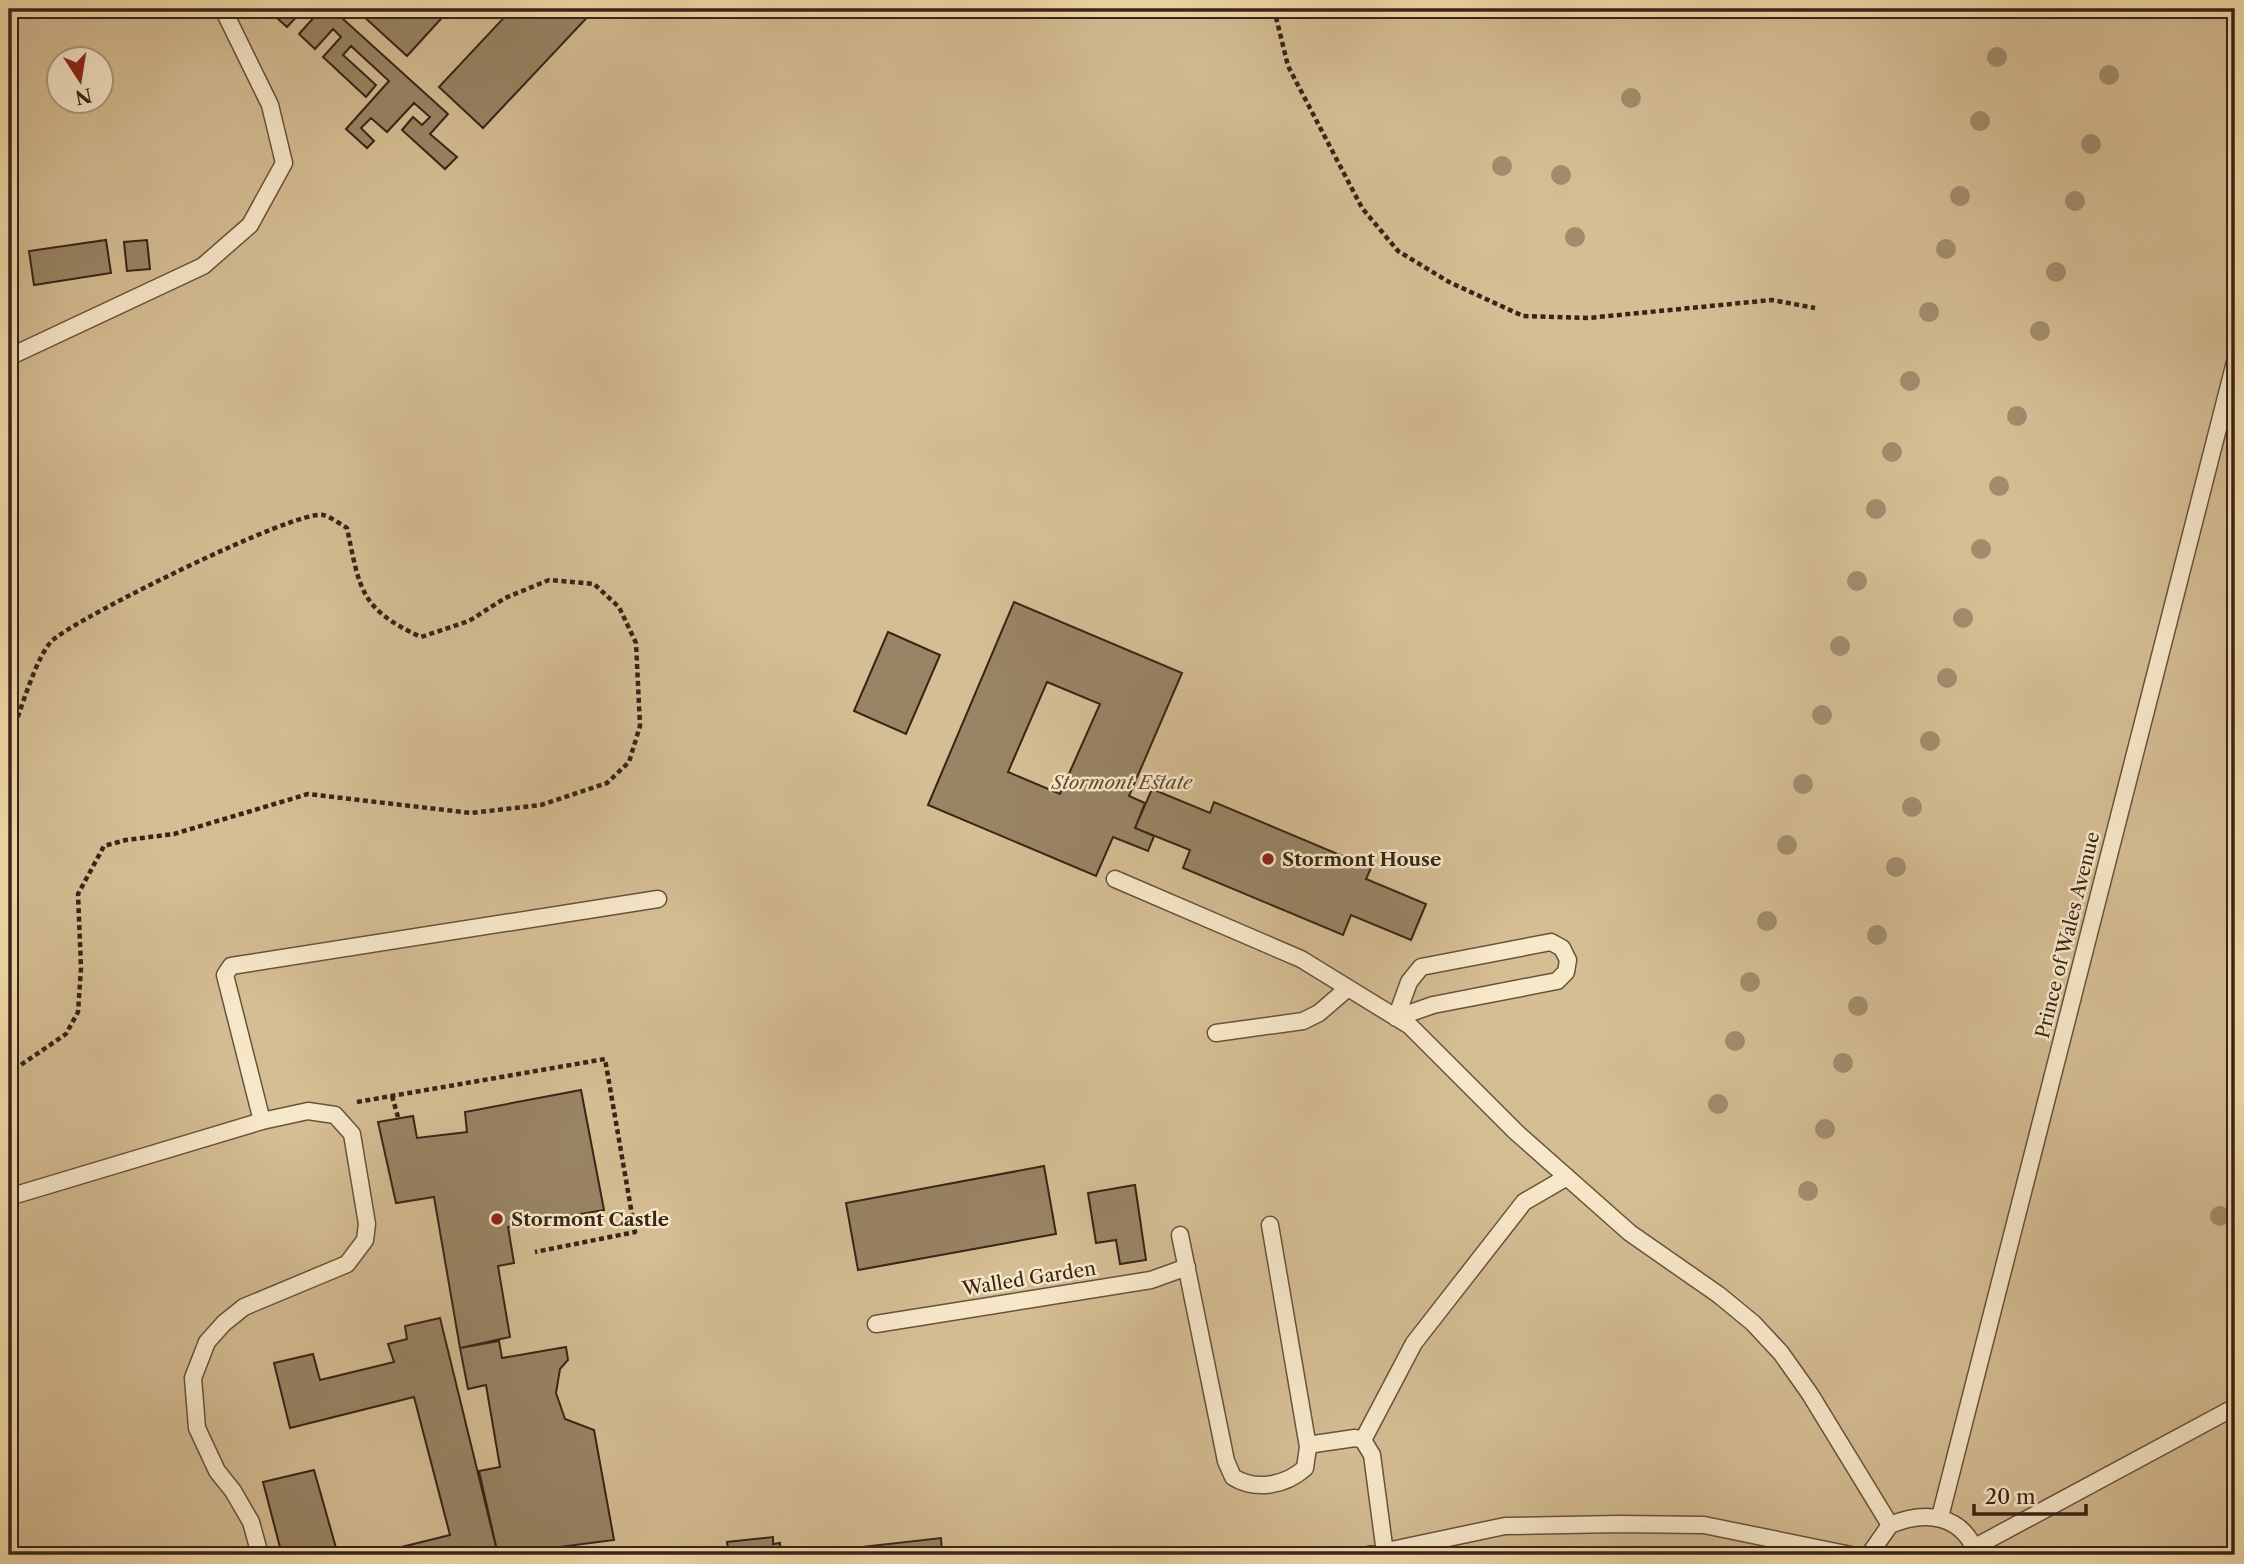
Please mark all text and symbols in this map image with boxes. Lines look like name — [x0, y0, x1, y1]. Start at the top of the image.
north arrow — [46, 46, 116, 116]
text: N — [73, 83, 94, 109]
park label: Stormont Estate — [1051, 771, 1193, 794]
street label: Prince of Wales Avenue — [2031, 829, 2104, 1041]
place label: Stormont House — [1282, 848, 1441, 871]
marker: Stormont House — [1260, 851, 1276, 867]
place label: Stormont Castle — [511, 1208, 669, 1231]
marker: Stormont Castle — [489, 1211, 505, 1227]
street label: Walled Garden — [960, 1257, 1098, 1301]
scale bar — [1974, 1473, 2086, 1517]
text: 20 m — [1985, 1484, 2036, 1509]

